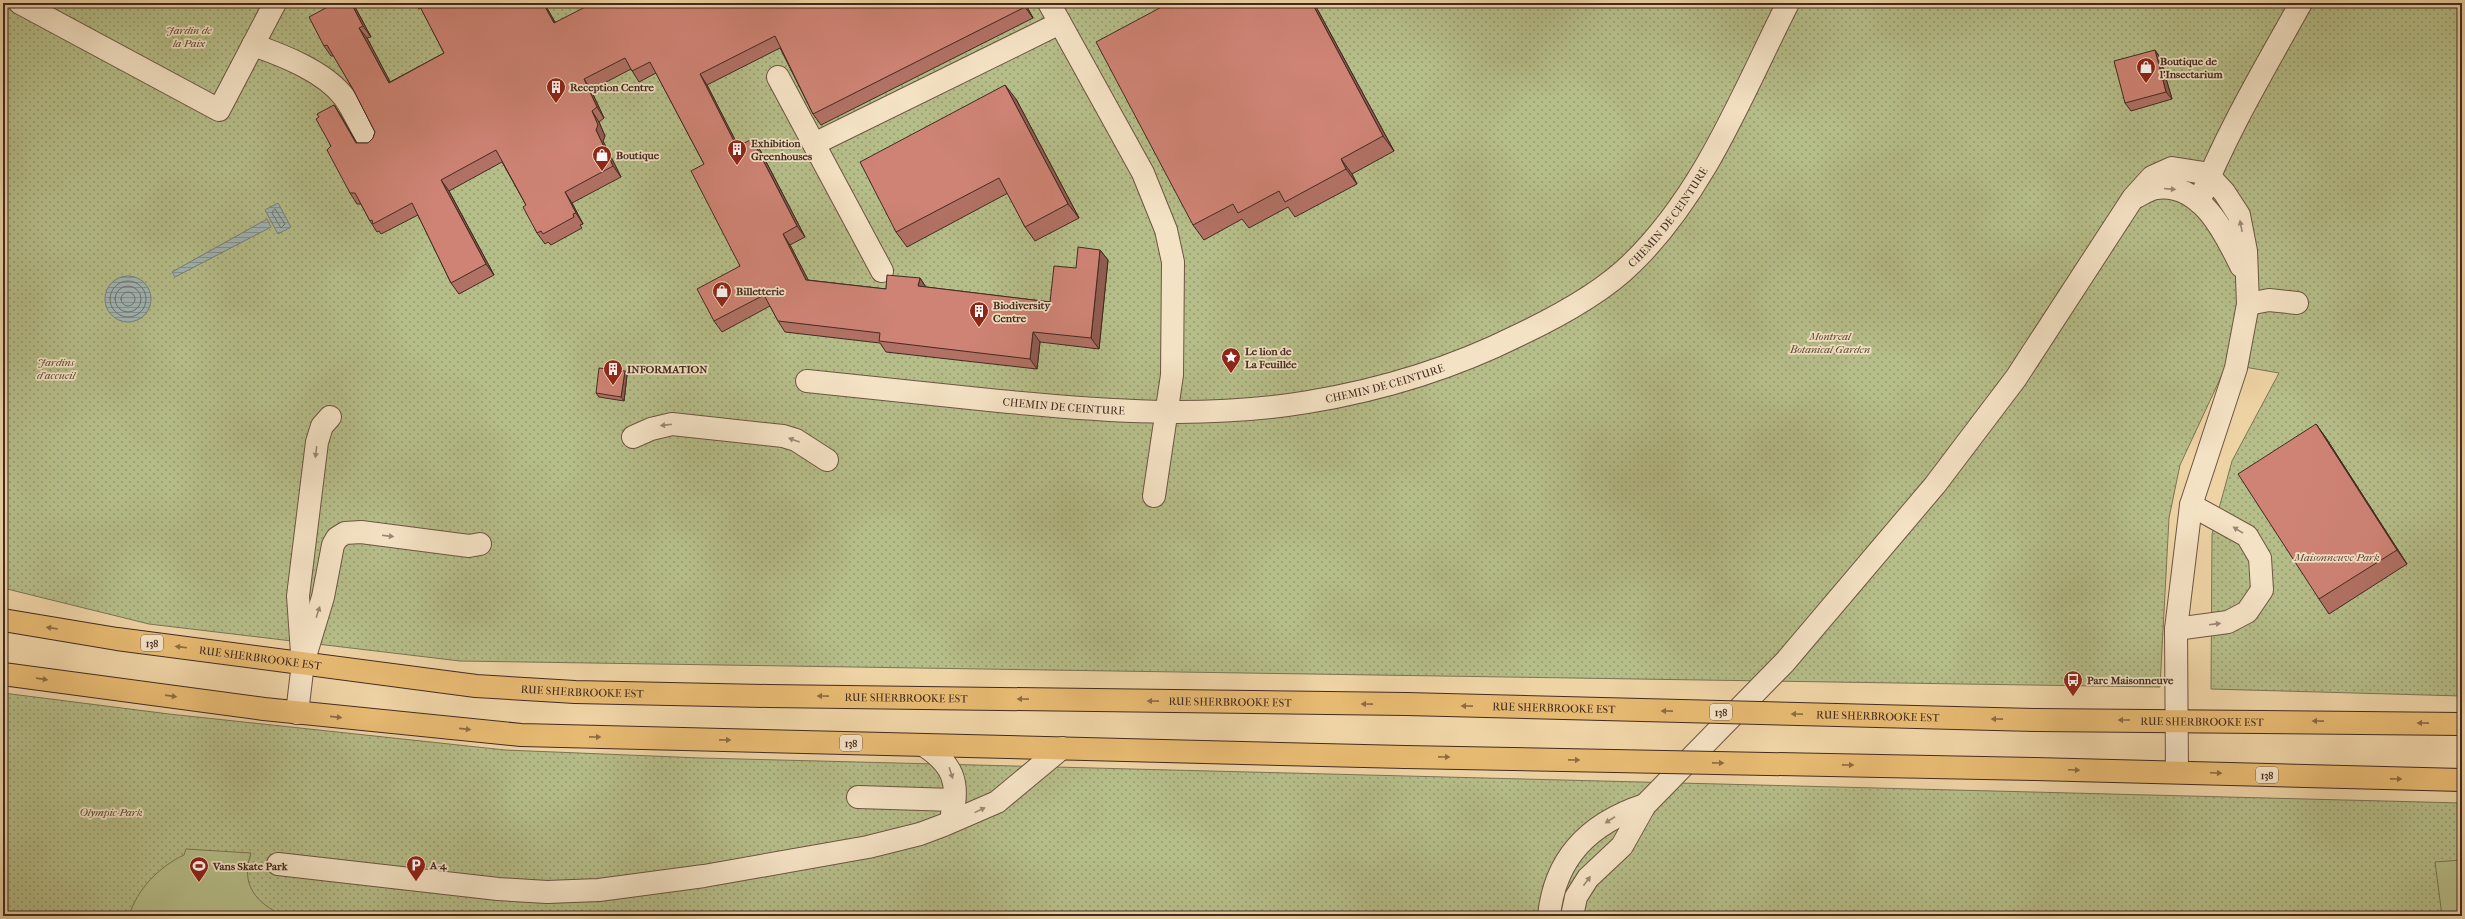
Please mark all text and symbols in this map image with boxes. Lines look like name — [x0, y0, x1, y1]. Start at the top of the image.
park label: Jardin de la Paix — [166, 24, 212, 50]
place label: Boutique de l'Insectarium — [2159, 55, 2224, 81]
shop icon: Boutique de l'Insectarium — [2135, 56, 2157, 84]
building icon: Reception Centre — [545, 76, 567, 104]
place label: Reception Centre — [570, 81, 655, 94]
place label: Exhibition Greenhouses — [751, 137, 812, 163]
building icon: Exhibition Greenhouses — [726, 138, 748, 166]
shop icon: Boutique — [591, 144, 613, 172]
place label: Boutique — [616, 149, 660, 162]
street label: CHEMIN DE CEINTURE — [1626, 165, 1711, 270]
one-way arrow — [2164, 185, 2176, 192]
one-way arrow — [2237, 220, 2243, 232]
shop icon: Billetterie — [711, 280, 733, 308]
place label: Billetterie — [736, 285, 785, 298]
place label: Biodiversity Centre — [993, 299, 1052, 325]
building icon: Biodiversity Centre — [968, 300, 990, 328]
park label: Montreal Botanical Garden — [1789, 330, 1870, 356]
place label: Le lion de La Feuillée — [1245, 345, 1297, 371]
place icon: Le lion de La Feuillée — [1220, 346, 1242, 374]
park label: Jardins d'accueil — [37, 356, 76, 382]
building icon: INFORMATION — [602, 358, 624, 386]
street label: CHEMIN DE CEINTURE — [1324, 361, 1446, 406]
place label: INFORMATION — [627, 363, 708, 376]
street label: CHEMIN DE CEINTURE — [1002, 395, 1126, 418]
one-way arrow — [660, 422, 672, 428]
one-way arrow — [788, 437, 800, 443]
one-way arrow — [312, 446, 319, 458]
one-way arrow — [2232, 527, 2244, 534]
one-way arrow — [382, 533, 394, 539]
park label: Maisonneuve Park — [2293, 551, 2380, 564]
one-way arrow — [316, 606, 322, 618]
one-way arrow — [2209, 621, 2221, 627]
one-way arrow — [46, 625, 58, 631]
road number: 138 — [141, 635, 163, 651]
one-way arrow — [174, 644, 187, 650]
street label: RUE SHERBROOKE EST — [198, 644, 323, 673]
bus stop icon: Parc Maisonneuve — [2062, 669, 2084, 697]
place label: Parc Maisonneuve — [2087, 674, 2174, 687]
one-way arrow — [36, 676, 48, 682]
street label: RUE SHERBROOKE EST — [520, 683, 645, 700]
street label: RUE SHERBROOKE EST — [844, 691, 968, 706]
one-way arrow — [164, 693, 177, 699]
one-way arrow — [816, 693, 829, 699]
street label: RUE SHERBROOKE EST — [1168, 695, 1292, 710]
one-way arrow — [1016, 696, 1029, 702]
one-way arrow — [1146, 698, 1159, 704]
street label: RUE SHERBROOKE EST — [1492, 700, 1616, 716]
one-way arrow — [1360, 701, 1373, 707]
one-way arrow — [1460, 703, 1473, 709]
road number: 138 — [1710, 704, 1732, 720]
one-way arrow — [1661, 707, 1673, 714]
street label: RUE SHERBROOKE EST — [1816, 708, 1940, 725]
one-way arrow — [1790, 711, 1803, 717]
one-way arrow — [330, 713, 342, 720]
one-way arrow — [1991, 715, 2003, 722]
street label: RUE SHERBROOKE EST — [2140, 715, 2264, 729]
one-way arrow — [2117, 717, 2130, 723]
one-way arrow — [2311, 718, 2324, 724]
one-way arrow — [2416, 720, 2429, 726]
one-way arrow — [459, 726, 471, 733]
one-way arrow — [589, 733, 601, 740]
road number: 138 — [840, 735, 862, 751]
one-way arrow — [719, 737, 732, 743]
one-way arrow — [1438, 754, 1451, 760]
one-way arrow — [1568, 757, 1581, 763]
one-way arrow — [1712, 759, 1724, 766]
one-way arrow — [1842, 762, 1855, 768]
one-way arrow — [2068, 767, 2081, 773]
road number: 138 — [2256, 767, 2278, 783]
one-way arrow — [949, 768, 955, 780]
one-way arrow — [2210, 770, 2223, 776]
one-way arrow — [2390, 776, 2402, 783]
park label: Olympic Park — [79, 806, 143, 819]
one-way arrow — [975, 807, 986, 813]
one-way arrow — [1604, 817, 1615, 824]
parking icon: A-4 — [405, 854, 427, 882]
sports icon: Vans Skate Park — [188, 855, 210, 883]
place label: A-4 — [429, 859, 447, 872]
place label: Vans Skate Park — [212, 860, 288, 873]
one-way arrow — [1583, 875, 1591, 886]

